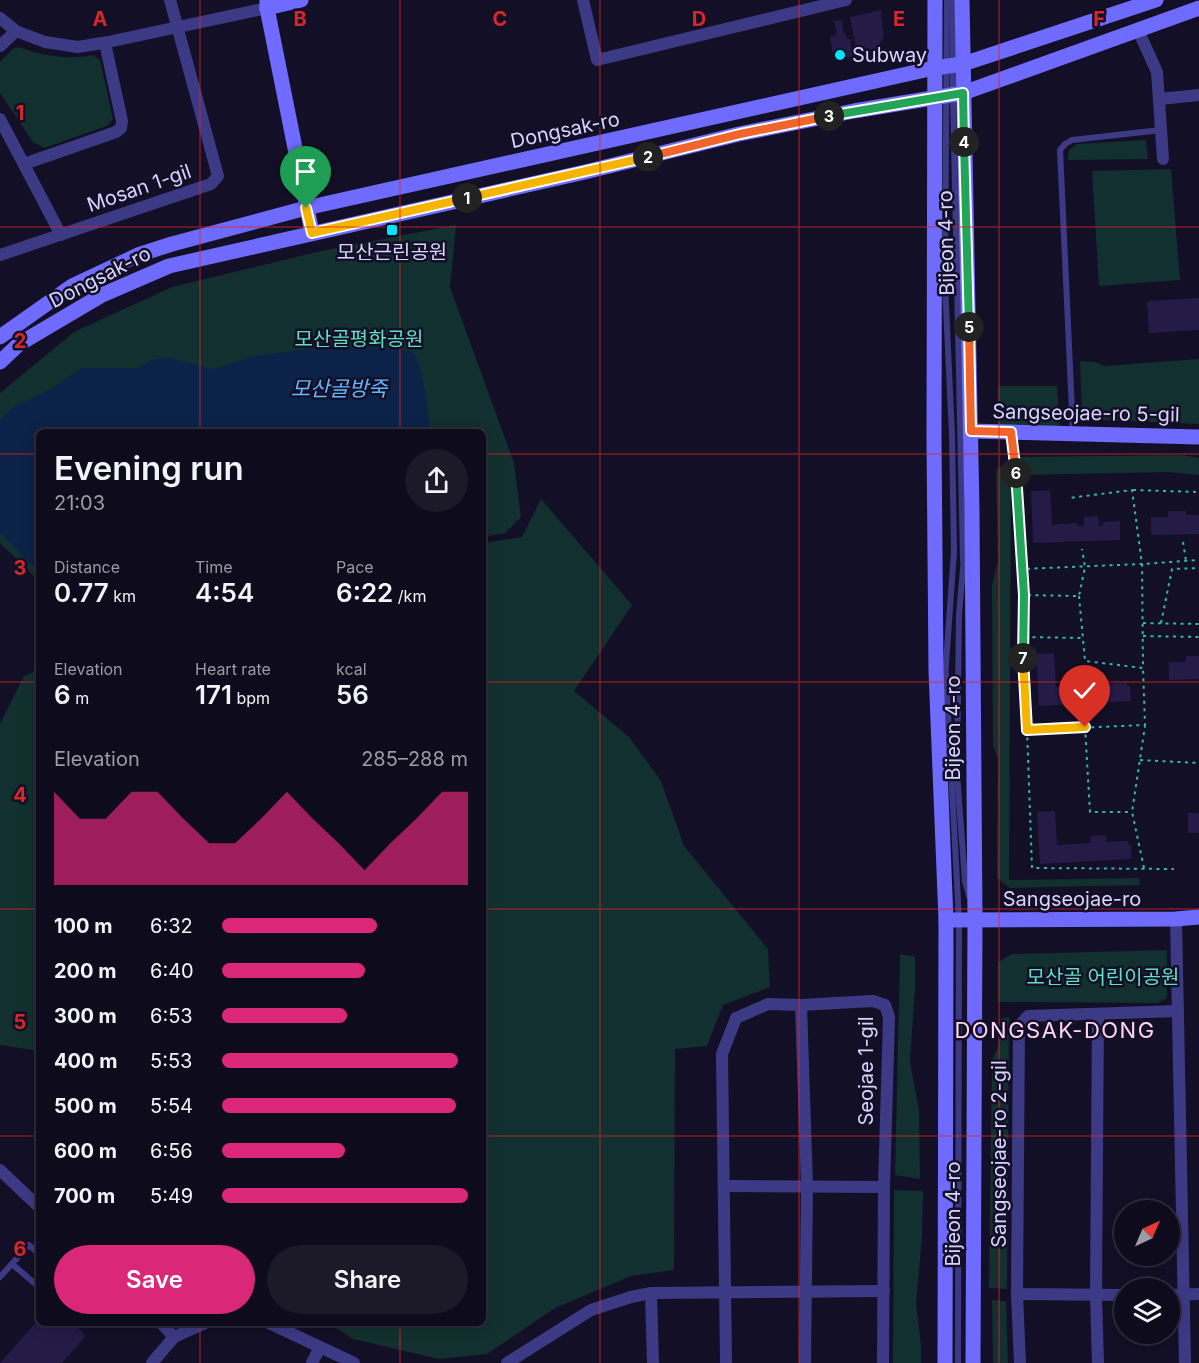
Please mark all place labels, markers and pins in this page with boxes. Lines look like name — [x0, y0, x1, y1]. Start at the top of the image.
place label: Subway — [852, 43, 927, 67]
marker: Subway — [833, 48, 847, 62]
pin: 3 — [814, 101, 844, 131]
pin: 4 — [949, 127, 979, 157]
pin: 2 — [633, 142, 663, 172]
pin — [280, 146, 331, 208]
pin: 1 — [452, 183, 482, 213]
marker: 모산근린공원 — [385, 223, 399, 237]
place label: 모산근린공원 — [337, 240, 447, 264]
pin: 5 — [954, 312, 984, 342]
pin: 6 — [1001, 458, 1031, 488]
pin: 7 — [1008, 643, 1038, 673]
pin — [1059, 665, 1110, 727]

